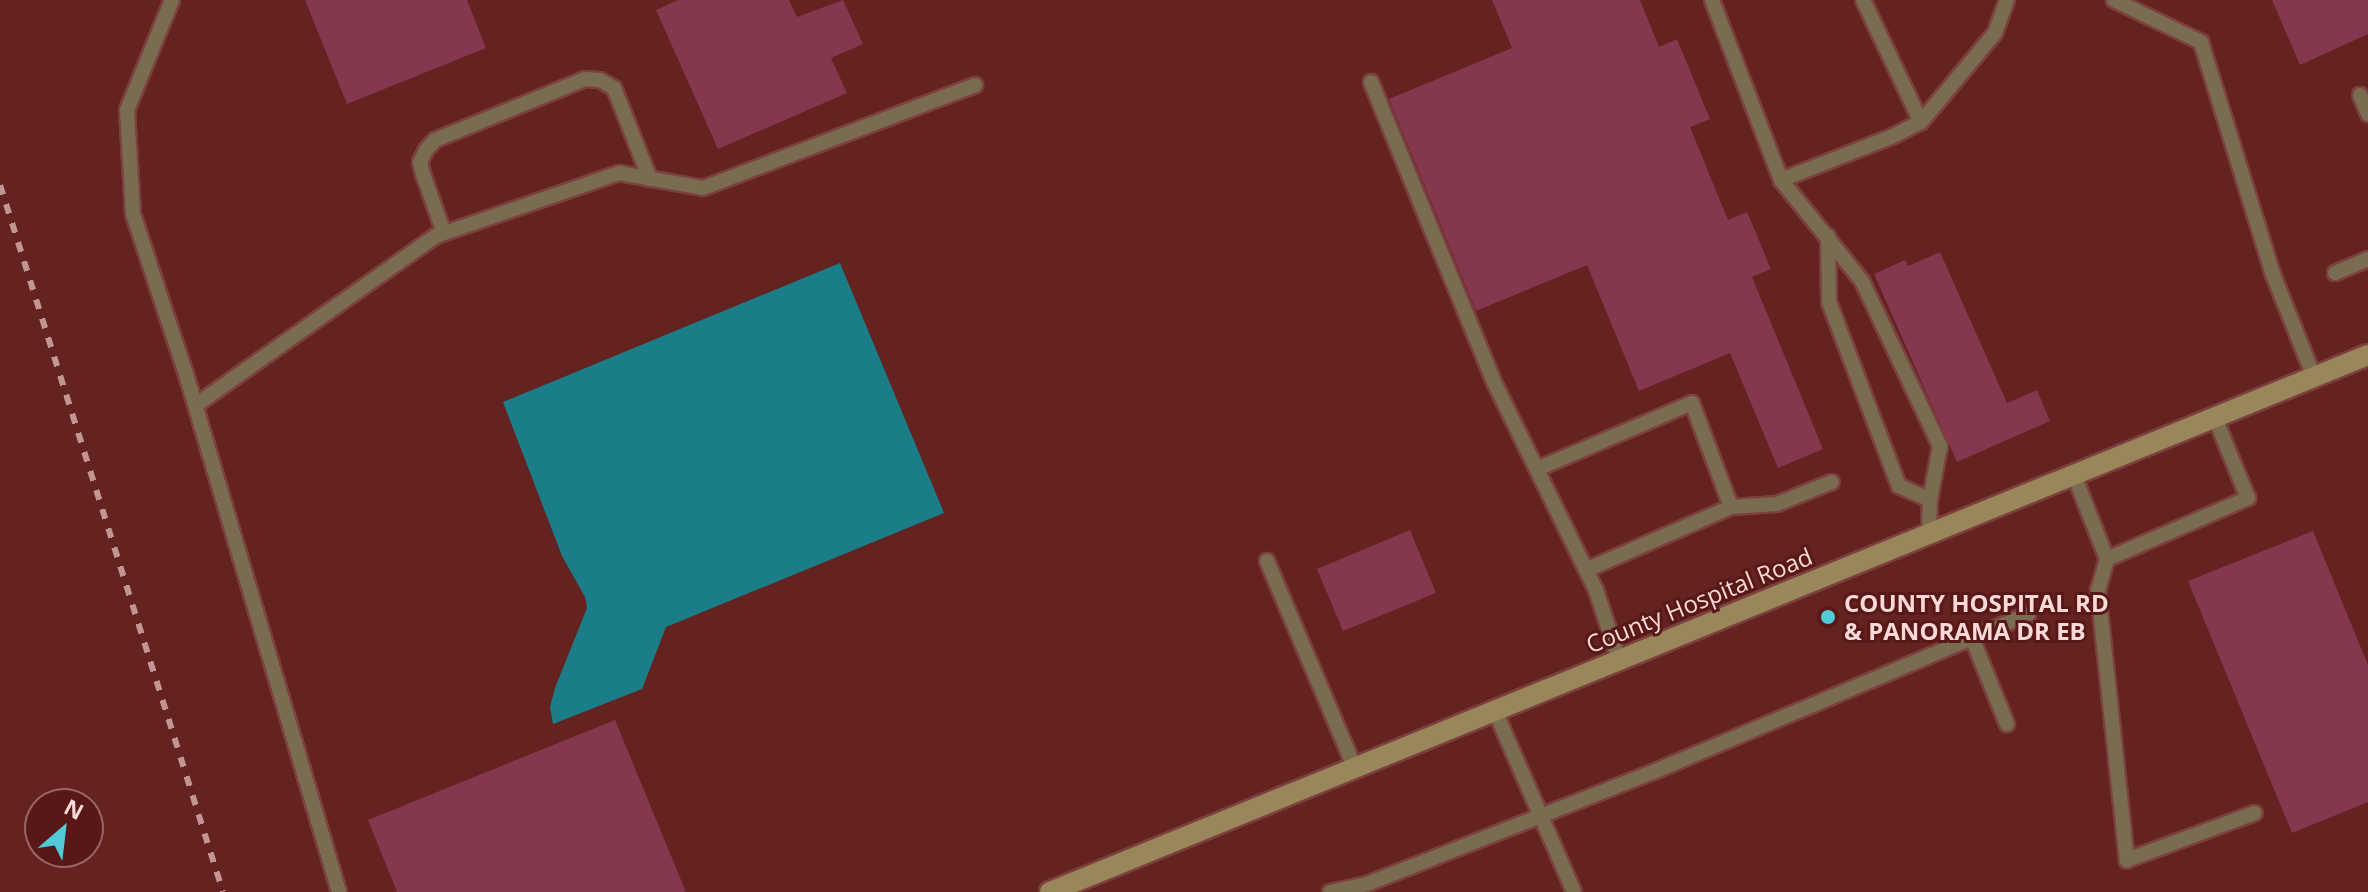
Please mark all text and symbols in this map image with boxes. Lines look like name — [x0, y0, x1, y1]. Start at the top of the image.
street label: County Hospital Road — [1582, 541, 1816, 659]
place label: COUNTY HOSPITAL RD & PANORAMA DR EB — [1844, 589, 2109, 645]
marker: COUNTY HOSPITAL RD & PANORAMA DR EB — [1819, 608, 1837, 626]
north arrow — [24, 788, 104, 868]
text: N — [59, 791, 89, 826]

